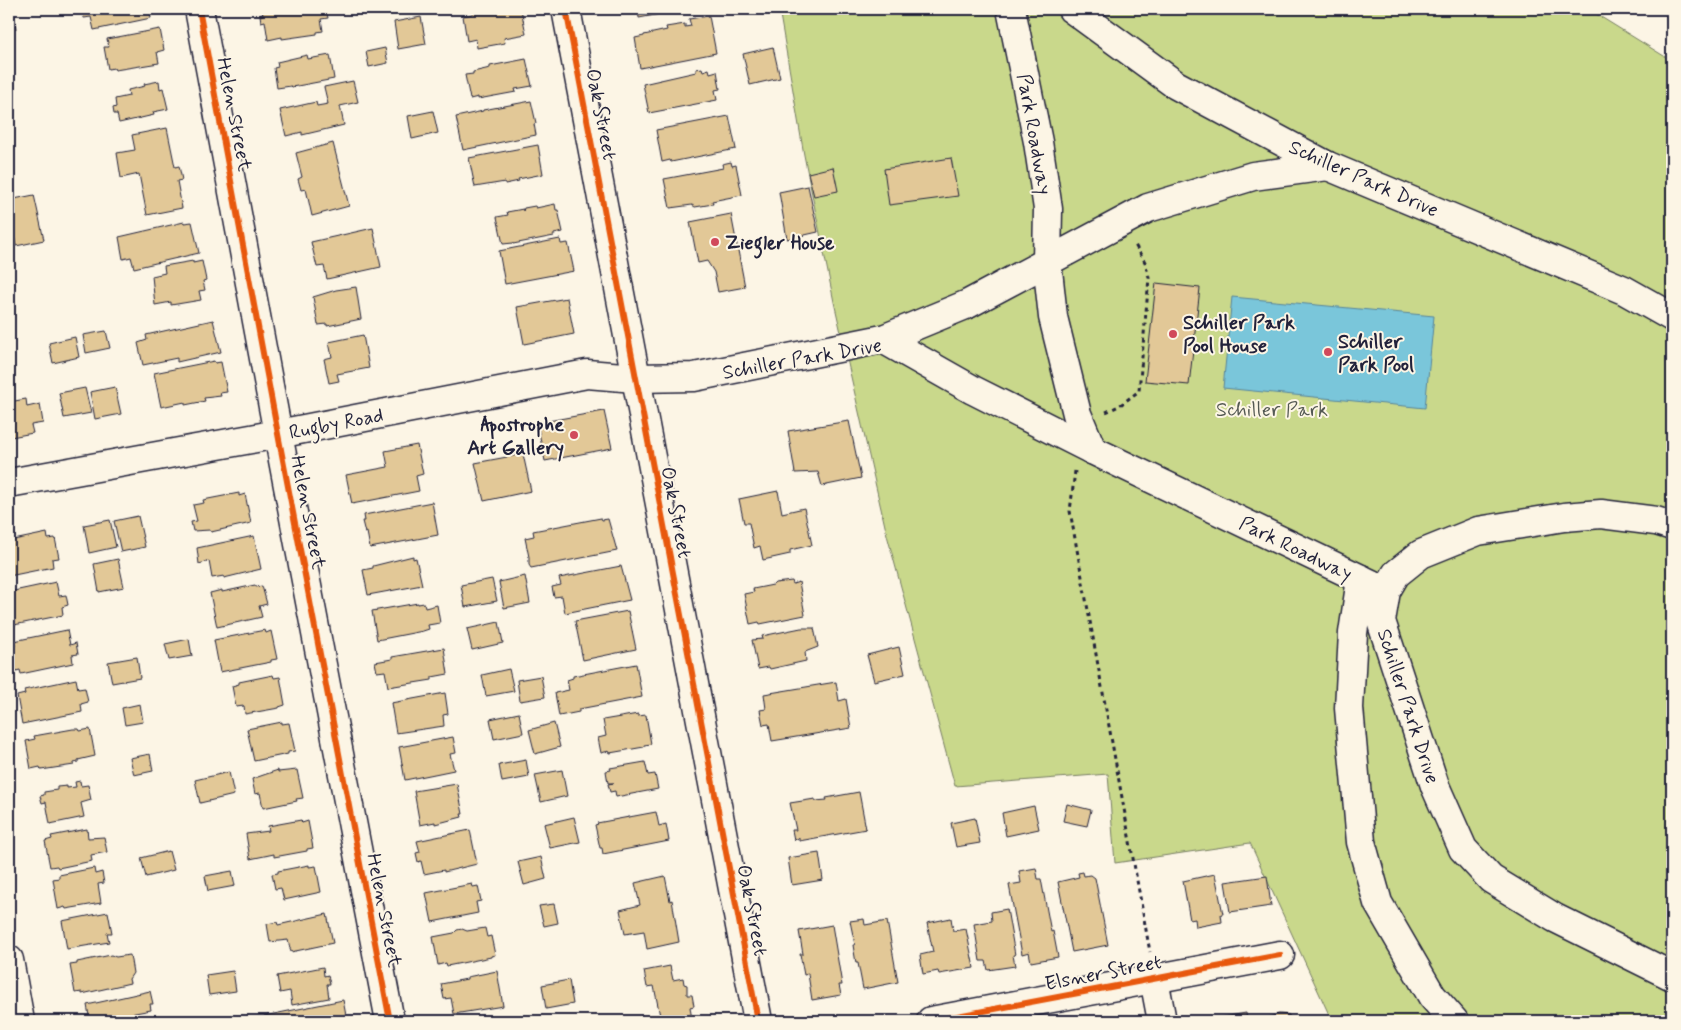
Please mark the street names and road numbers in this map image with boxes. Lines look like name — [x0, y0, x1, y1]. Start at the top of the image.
street label: Helen Street — [209, 55, 258, 174]
street label: Oak Street — [578, 66, 623, 162]
street label: Park Roadway — [1010, 72, 1057, 197]
street label: Schiller Park Drive — [1284, 134, 1443, 224]
street label: Schiller Park Drive — [721, 332, 884, 387]
street label: Rugby Road — [287, 402, 386, 449]
street label: Helen Street — [283, 453, 332, 572]
street label: Oak Street — [653, 464, 698, 560]
street label: Park Roadway — [1234, 510, 1356, 588]
street label: Schiller Park Drive — [1370, 626, 1445, 787]
street label: Helen Street — [359, 851, 408, 970]
street label: Oak Street — [729, 862, 774, 958]
street label: Elsner Street — [1043, 949, 1164, 998]

